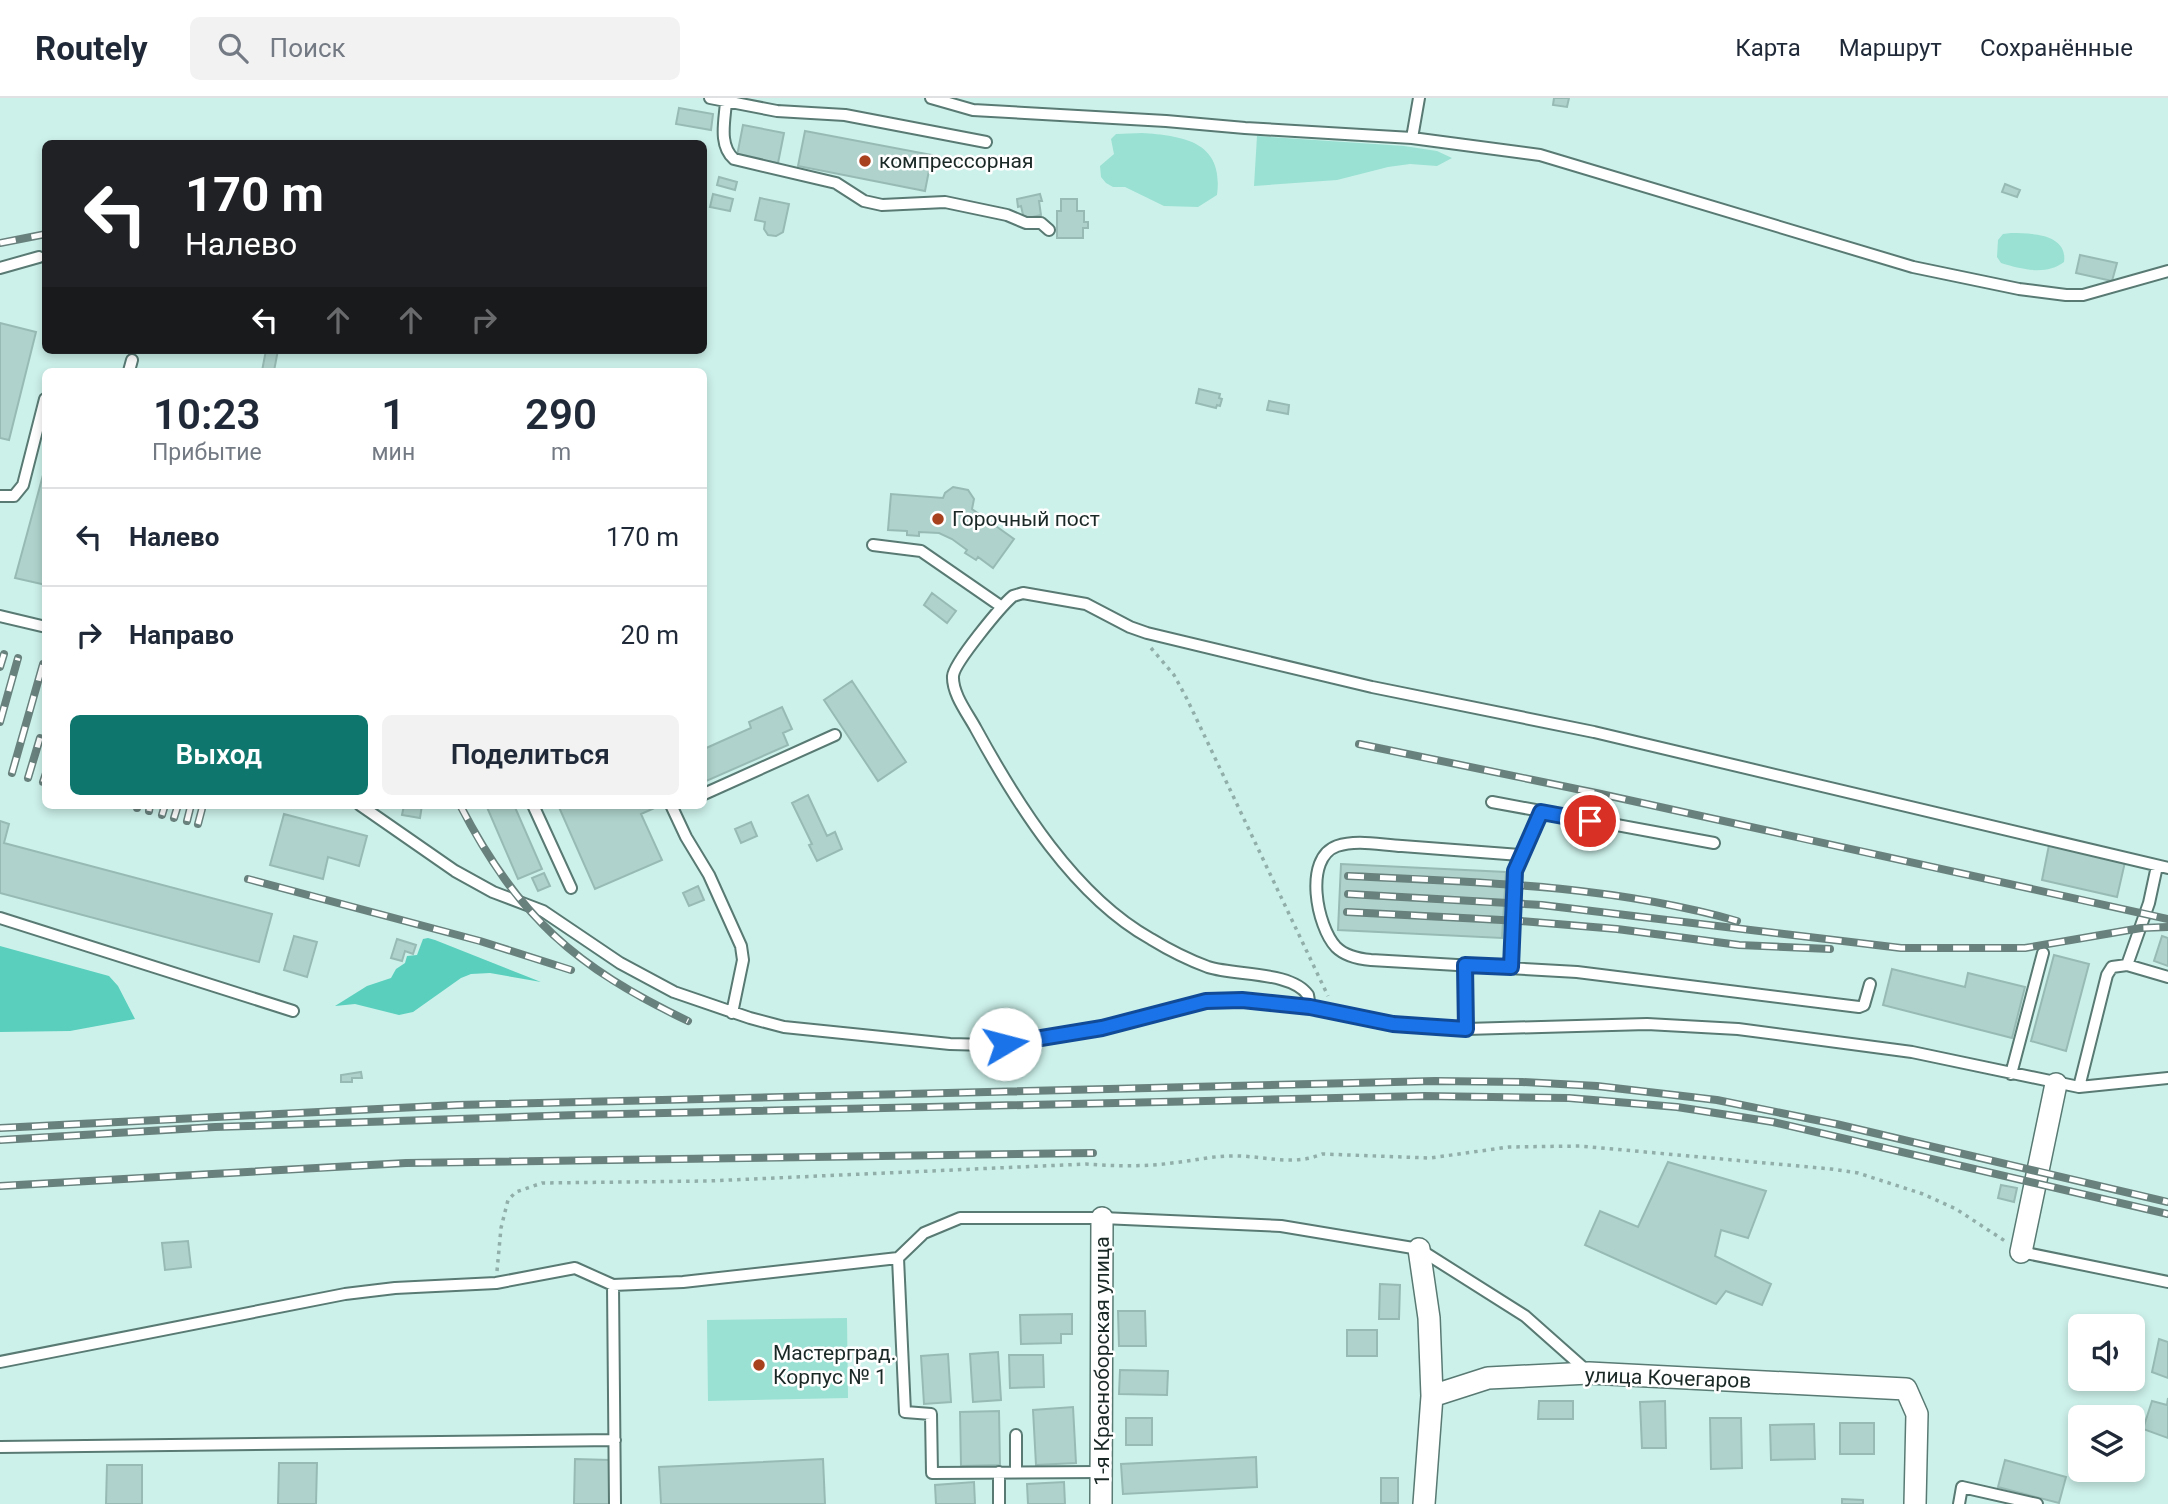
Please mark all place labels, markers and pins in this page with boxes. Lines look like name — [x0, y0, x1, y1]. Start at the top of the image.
place label: компрессорная — [879, 149, 1034, 173]
marker: компрессорная — [857, 153, 873, 169]
place label: Горочный пост — [952, 507, 1100, 531]
marker: Горочный пост — [930, 511, 946, 527]
pin — [1560, 791, 1620, 851]
place label: Мастерград. Корпус № 1 — [773, 1341, 896, 1389]
marker: Мастерград. Корпус № 1 — [751, 1357, 767, 1373]

